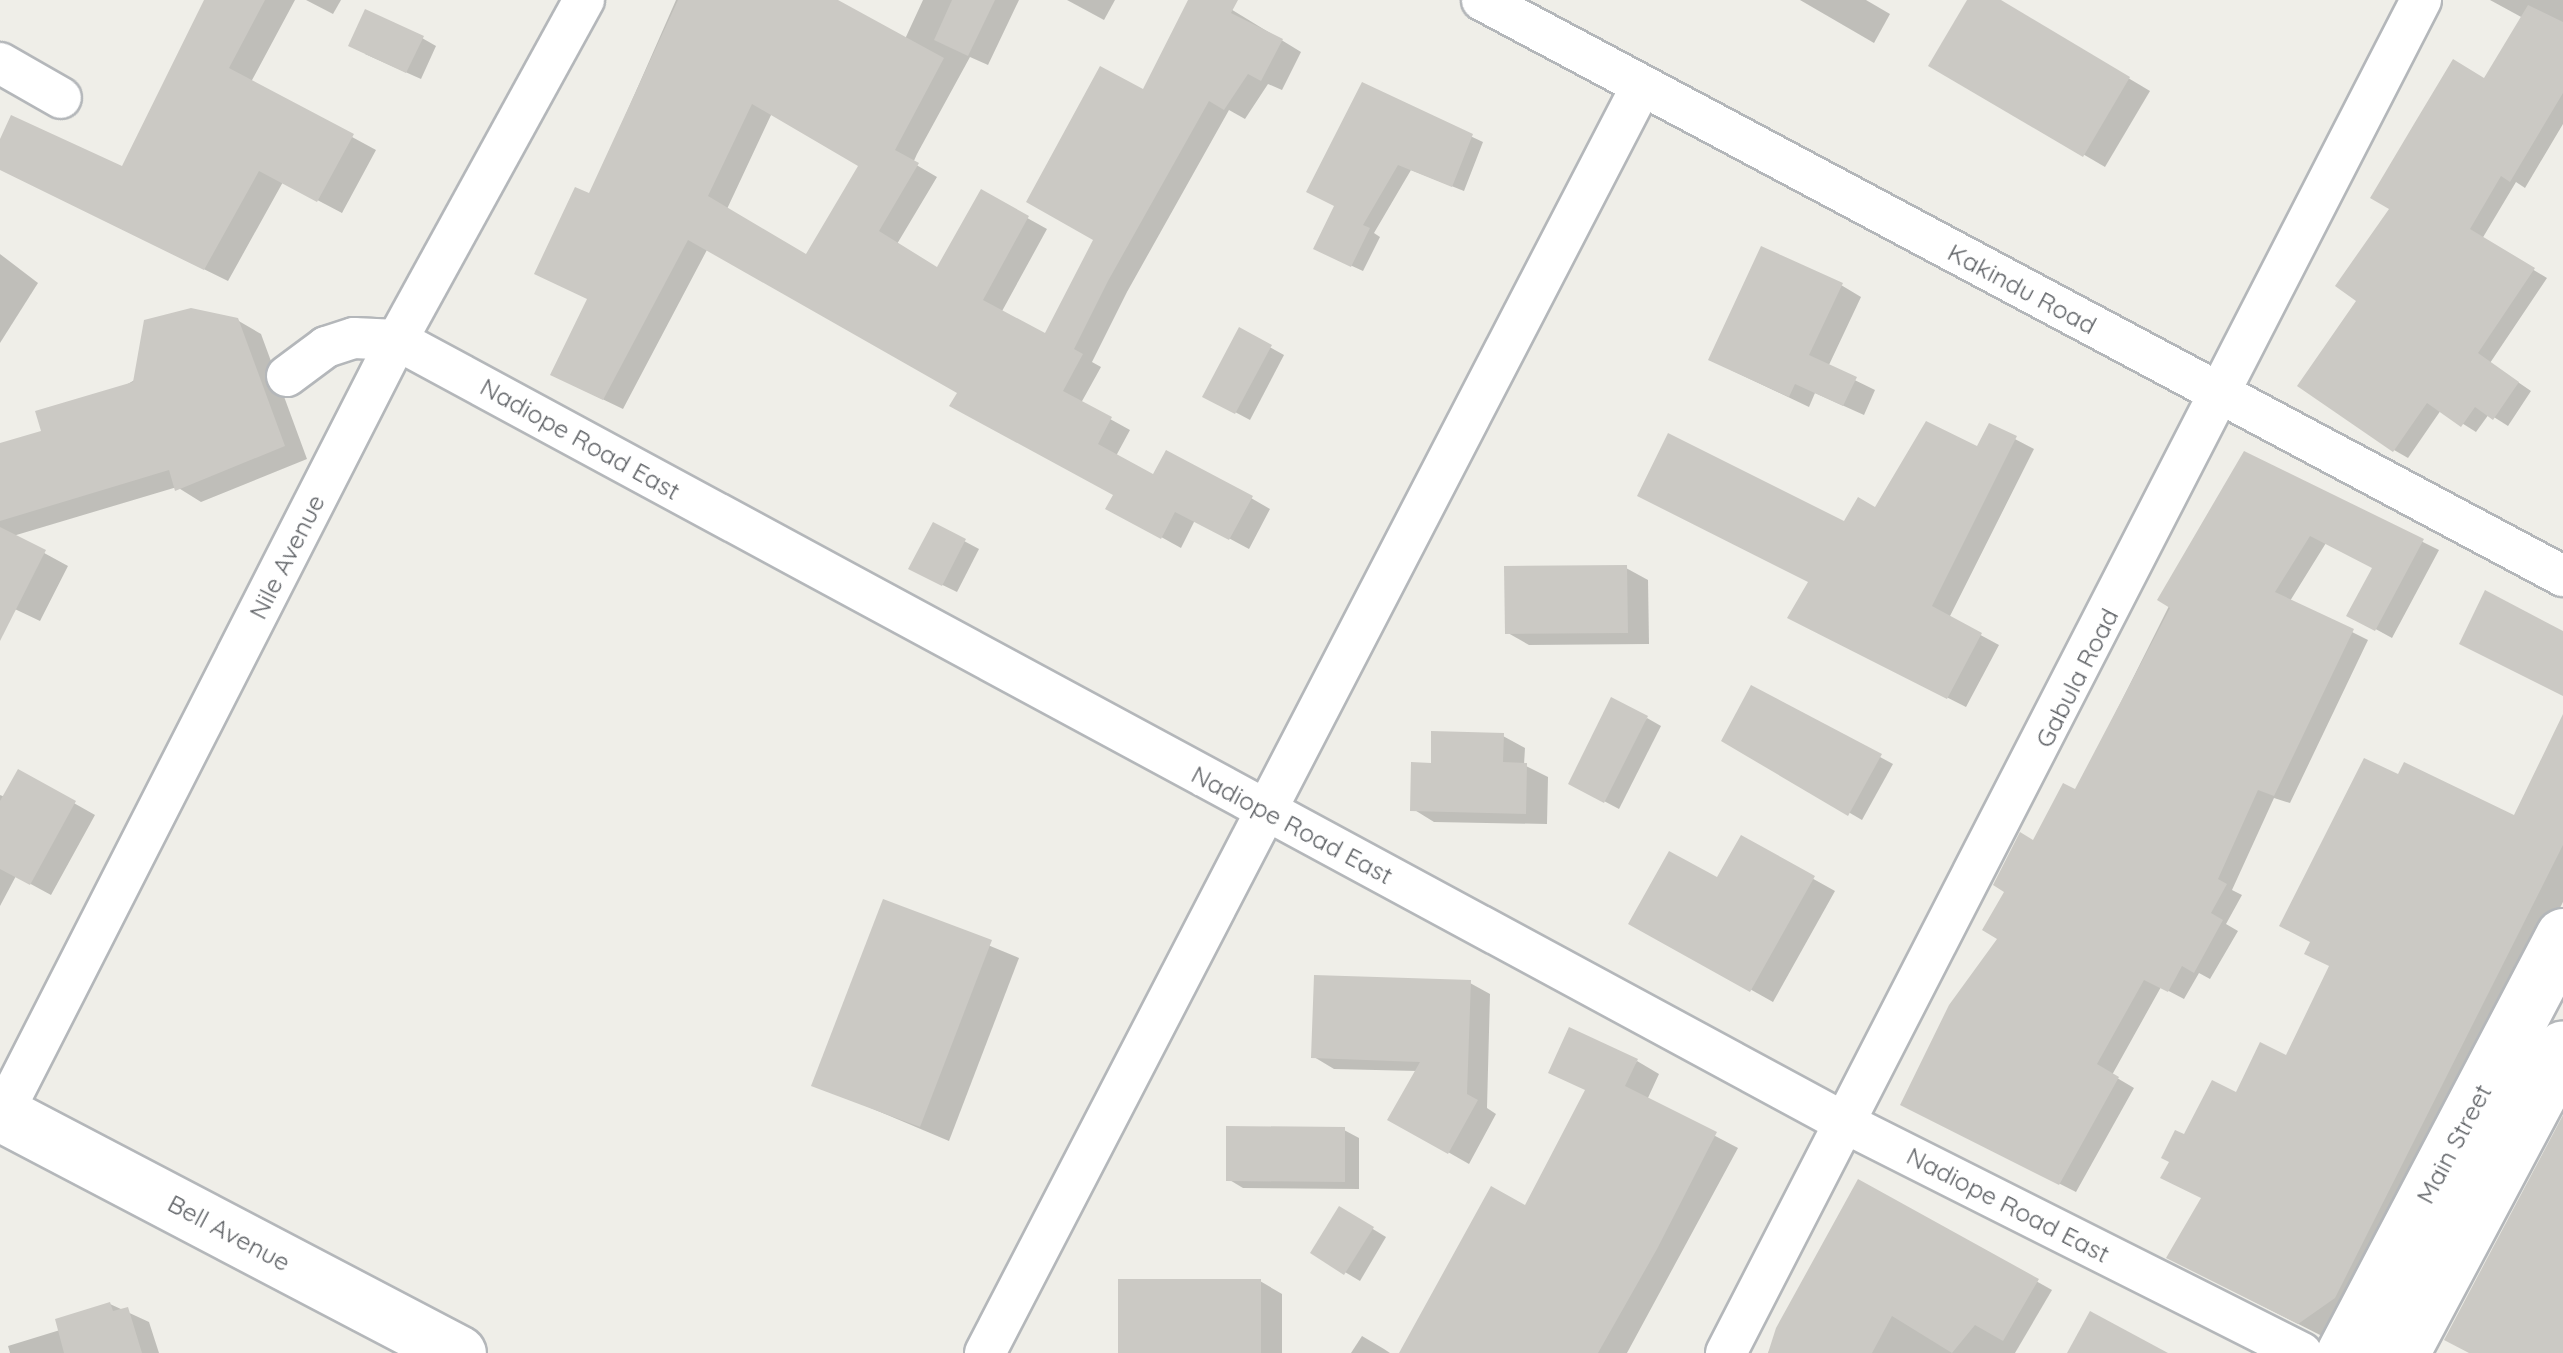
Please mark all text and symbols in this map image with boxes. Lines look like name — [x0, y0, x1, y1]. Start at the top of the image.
street label: Kakindu Road — [1943, 237, 2101, 341]
street label: Nadiope Road East — [475, 372, 685, 506]
street label: Nile Avenue — [243, 490, 331, 624]
street label: Gabula Road — [2029, 603, 2125, 753]
street label: Nadiope Road East — [1186, 759, 1398, 891]
street label: Main Street — [2410, 1079, 2498, 1209]
street label: Nadiope Road East — [1902, 1141, 2114, 1269]
street label: Bell Avenue — [163, 1188, 295, 1278]

